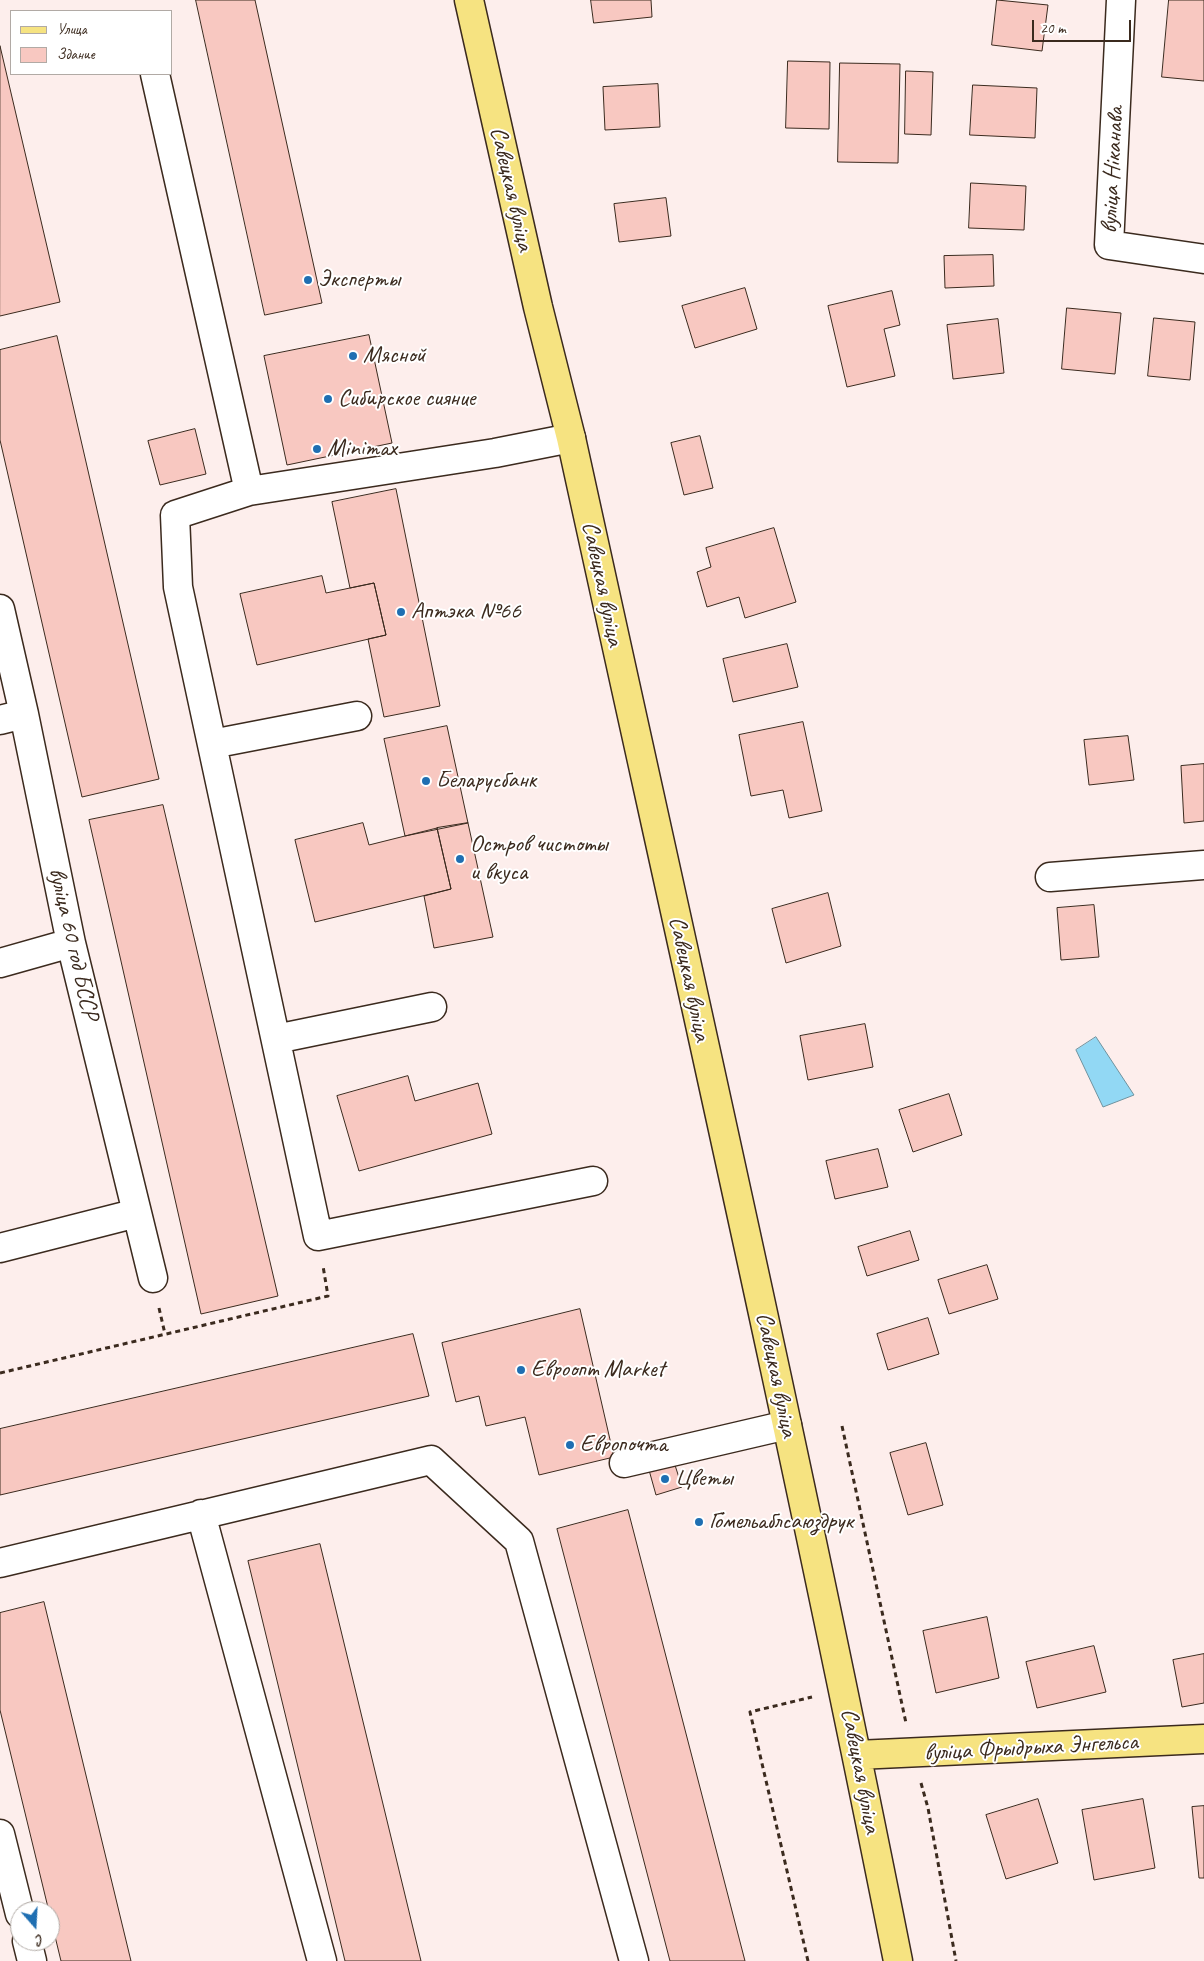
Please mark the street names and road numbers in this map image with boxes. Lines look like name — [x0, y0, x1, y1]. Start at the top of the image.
street label: вуліца Ніканава — [1095, 106, 1131, 234]
street label: Савецкая вуліца — [483, 124, 539, 254]
street label: Савецкая вуліца — [575, 519, 629, 649]
street label: вуліца 60 год БССР — [42, 865, 104, 1023]
street label: Савецкая вуліца — [662, 914, 716, 1044]
street label: Савецкая вуліца — [749, 1310, 803, 1440]
street label: Савецкая вуліца — [834, 1706, 886, 1836]
street label: вуліца Фрыдрыха Энгельса — [923, 1728, 1139, 1768]

